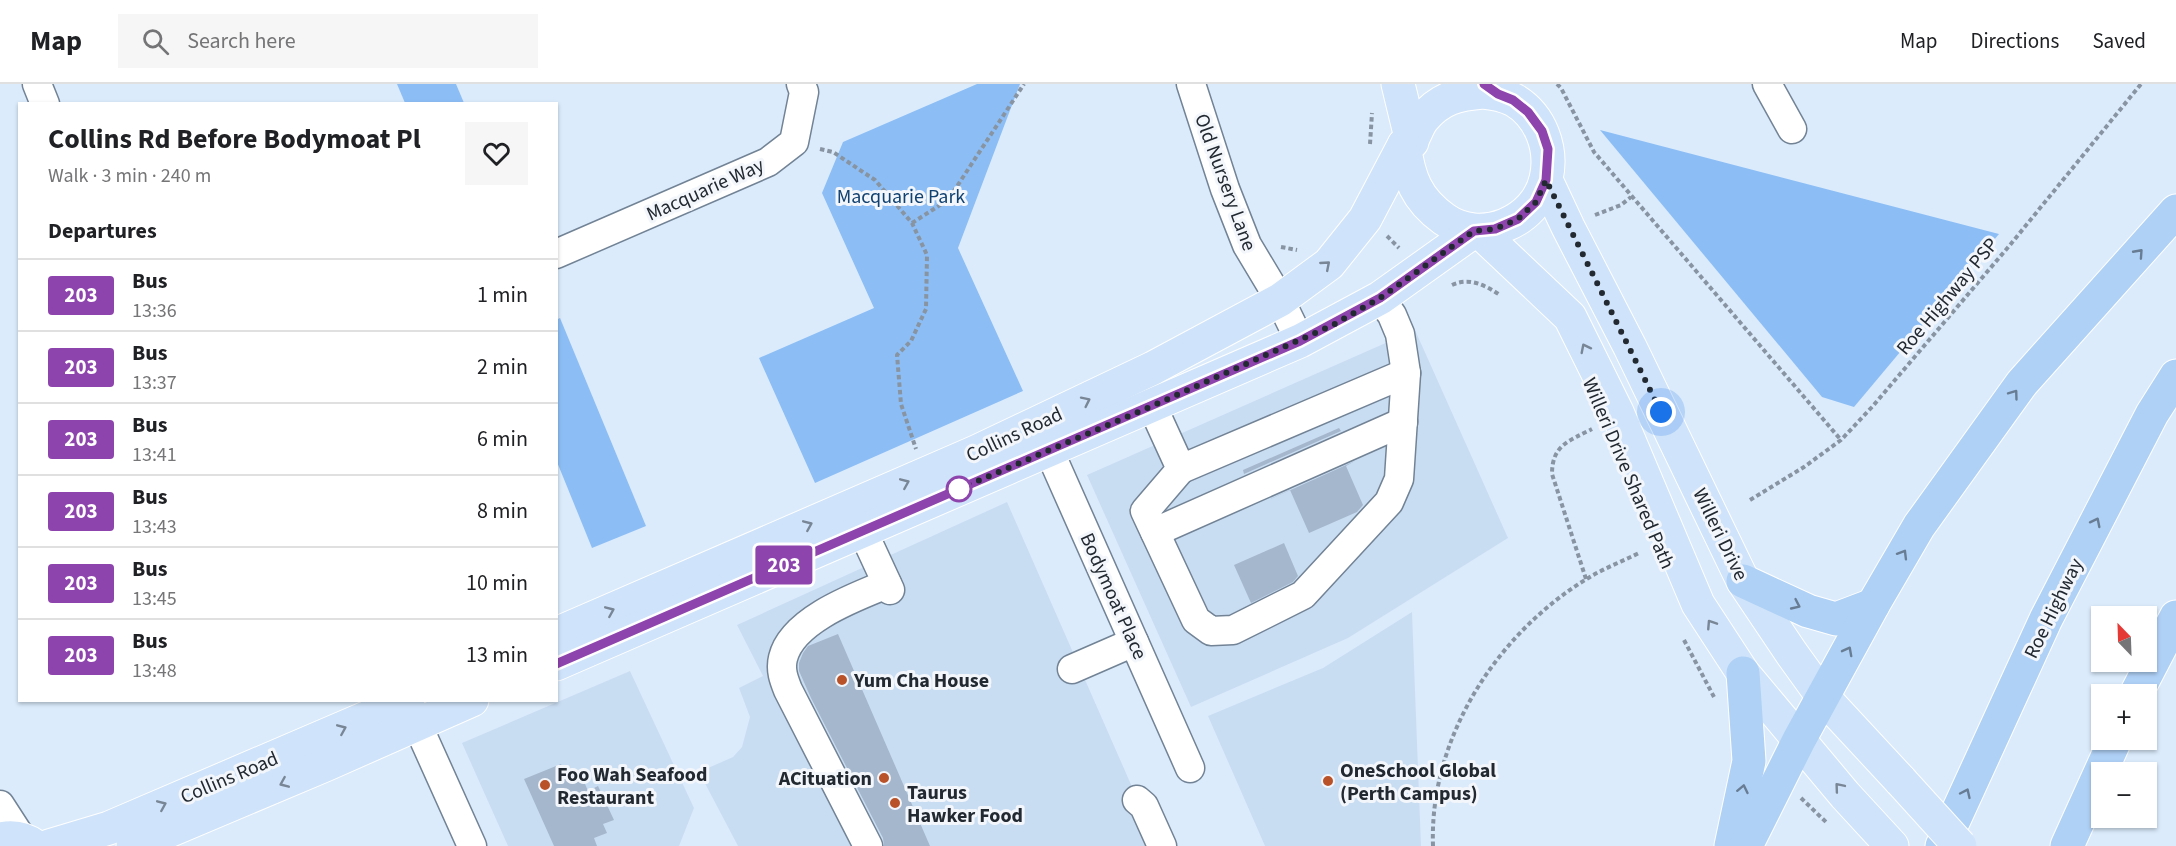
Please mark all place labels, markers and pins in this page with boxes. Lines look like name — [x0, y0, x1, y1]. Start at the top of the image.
unlabelled marker — [946, 476, 972, 502]
place label: Yum Cha House — [853, 667, 989, 695]
marker: Yum Cha House — [835, 673, 849, 687]
place label: OneSchool Global (Perth Campus) — [1340, 757, 1496, 808]
place label: Foo Wah Seafood Restaurant — [557, 761, 707, 812]
place label: ACituation — [778, 765, 872, 793]
marker: ACituation — [877, 771, 891, 785]
marker: OneSchool Global (Perth Campus) — [1321, 774, 1335, 788]
marker: Foo Wah Seafood Restaurant — [538, 778, 552, 792]
place label: Taurus Hawker Food — [907, 779, 1023, 830]
marker: Taurus Hawker Food — [888, 796, 902, 810]

